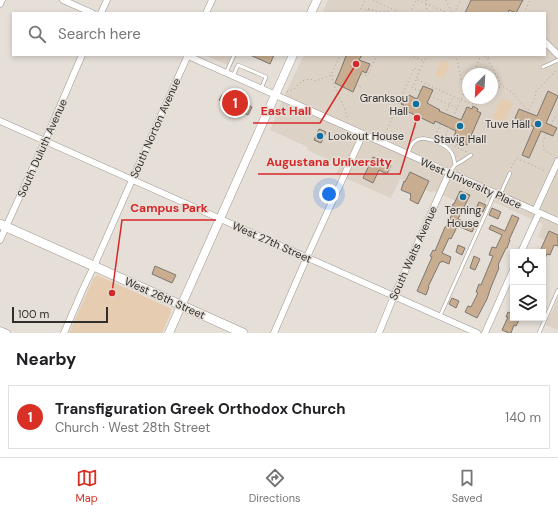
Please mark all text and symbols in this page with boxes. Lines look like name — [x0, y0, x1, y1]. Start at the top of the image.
search box — [12, 12, 546, 56]
icon: search — [26, 23, 48, 45]
text: Search here — [58, 24, 141, 44]
north arrow — [462, 68, 498, 104]
street label: South Norton Avenue — [127, 76, 183, 180]
pin: 1 — [222, 88, 248, 118]
place label: Granksou Hall — [360, 91, 408, 118]
street label: South Duluth Avenue — [14, 97, 70, 199]
callout: East Hall — [253, 99, 320, 123]
marker: Granksou Hall — [411, 99, 421, 109]
text: East Hall — [261, 103, 311, 119]
place label: Tuve Hall — [485, 117, 530, 131]
marker: Tuve Hall — [533, 119, 543, 129]
marker: Stavig Hall — [455, 121, 465, 131]
place label: Lookout House — [328, 129, 404, 143]
marker: Lookout House — [315, 131, 325, 141]
place label: Stavig Hall — [434, 132, 486, 146]
callout: Augustana University — [258, 150, 400, 174]
text: Augustana University — [266, 154, 393, 170]
street label: West University Place — [418, 154, 524, 212]
your location — [319, 184, 339, 204]
marker: Terning House — [458, 192, 468, 202]
callout: Campus Park — [122, 196, 216, 220]
text: Campus Park — [130, 200, 208, 216]
place label: Terning House — [445, 203, 481, 230]
street label: South Walts Avenue — [386, 204, 440, 302]
street label: West 27th Street — [230, 218, 314, 266]
map controls — [510, 249, 546, 321]
button: locate — [510, 249, 546, 285]
street label: West 26th Street — [122, 274, 208, 322]
button: layers — [510, 285, 546, 321]
scale bar — [12, 305, 108, 324]
text: 100 m — [18, 307, 49, 321]
text: Nearby — [16, 348, 76, 370]
text: Transfiguration Greek Orthodox Church — [55, 399, 346, 419]
text: 1 — [28, 409, 32, 426]
text: 140 m — [505, 409, 541, 426]
text: Church · West 28th Street — [55, 419, 210, 436]
tab: Map — [76, 467, 98, 505]
tab: Directions — [249, 467, 301, 505]
tab: Saved — [452, 467, 482, 505]

